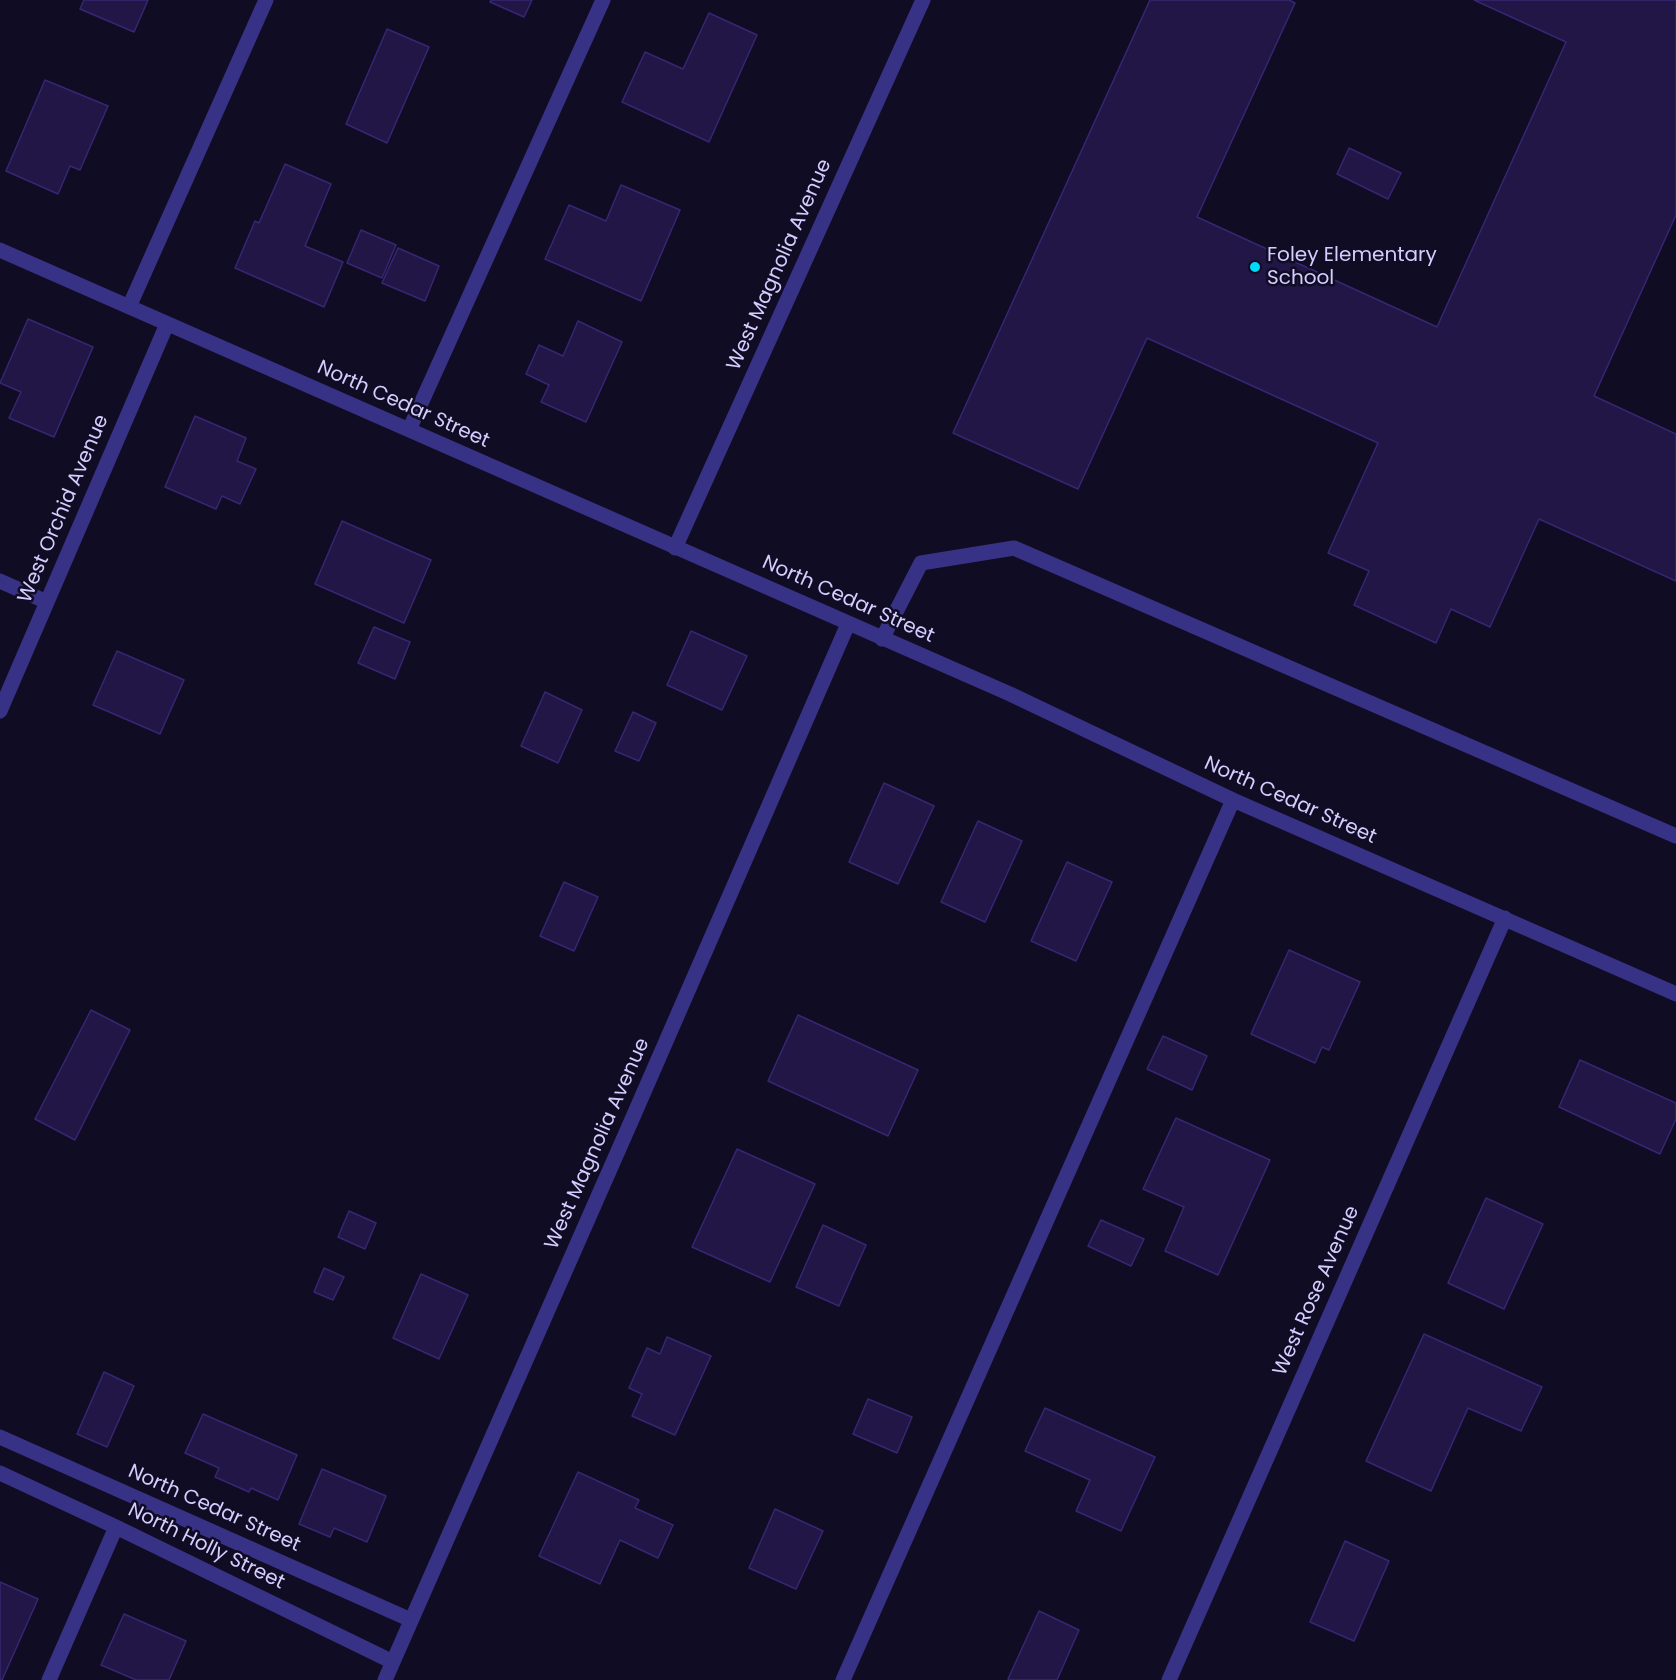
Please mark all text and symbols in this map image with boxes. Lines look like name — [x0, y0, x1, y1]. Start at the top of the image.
street label: West Magnolia Avenue — [723, 156, 837, 374]
place label: Foley Elementary School — [1267, 244, 1437, 291]
marker: Foley Elementary School — [1248, 260, 1262, 274]
street label: North Cedar Street — [313, 356, 493, 454]
street label: West Orchid Avenue — [13, 411, 115, 607]
street label: North Cedar Street — [758, 551, 938, 649]
street label: North Cedar Street — [1200, 752, 1380, 850]
street label: West Magnolia Avenue — [541, 1035, 655, 1253]
street label: West Rose Avenue — [1269, 1202, 1365, 1380]
street label: North Cedar Street — [124, 1460, 304, 1558]
street label: North Holly Street — [124, 1499, 288, 1595]

